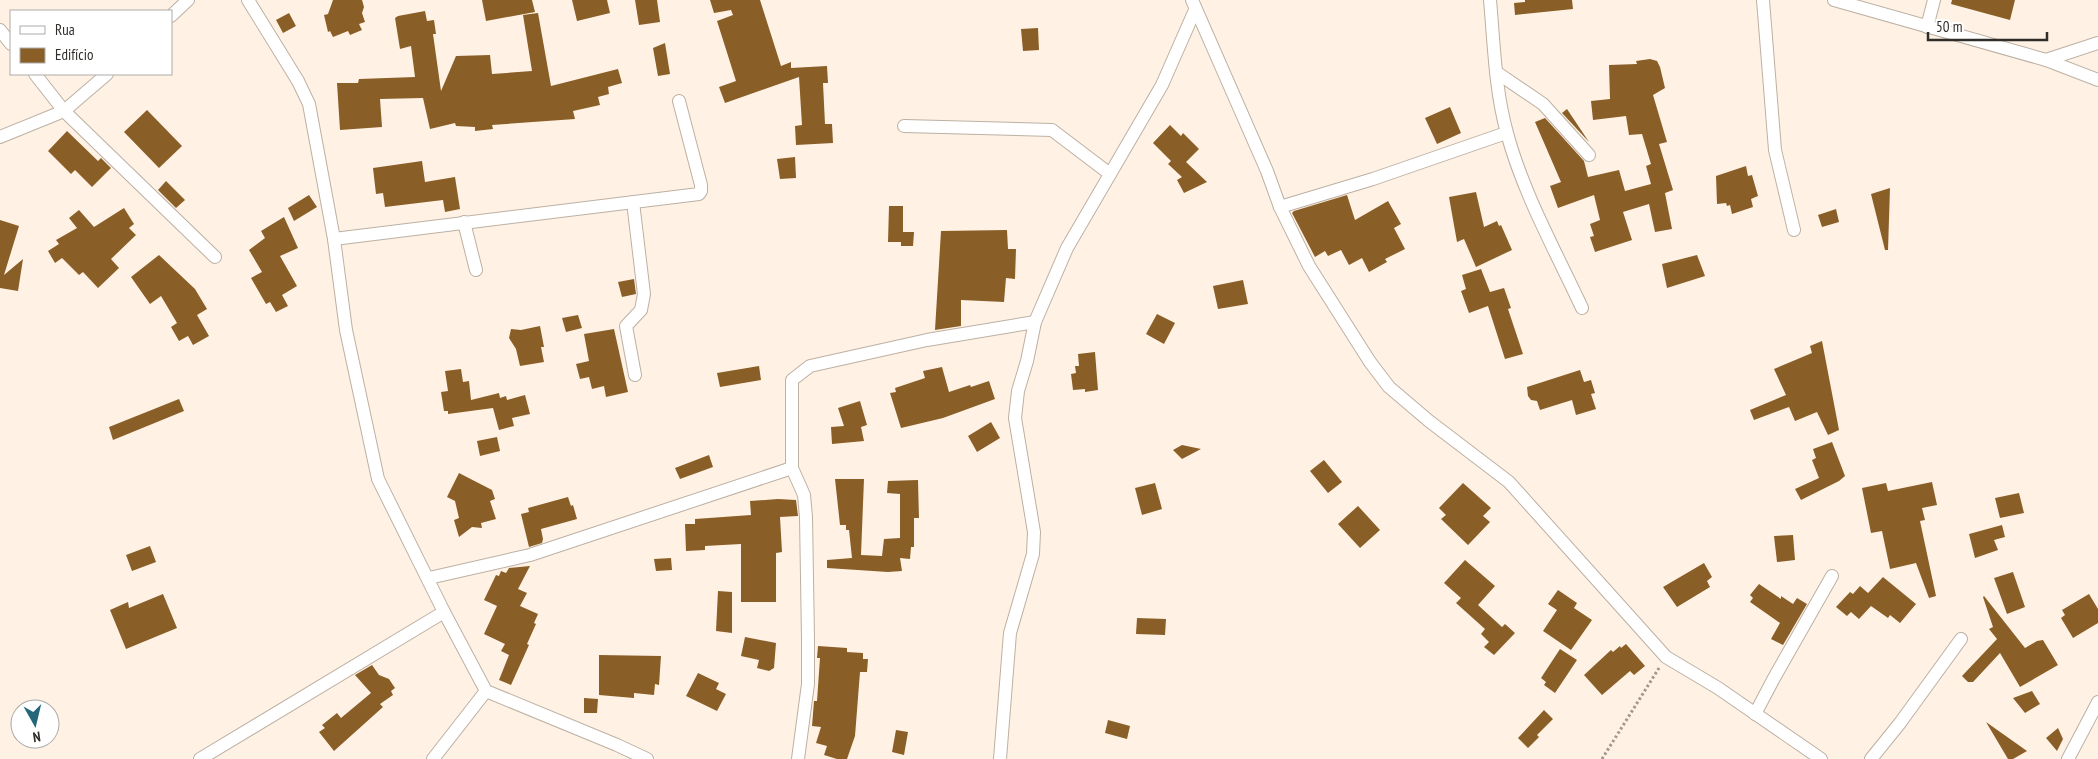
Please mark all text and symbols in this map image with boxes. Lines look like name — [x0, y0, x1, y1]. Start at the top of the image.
legend — [10, 10, 172, 75]
scale bar — [1928, 10, 2047, 42]
text: 50 m — [1936, 17, 1962, 36]
text: Rua — [55, 20, 75, 39]
text: Edifício — [55, 45, 93, 64]
north arrow — [10, 699, 60, 749]
text: N — [32, 727, 42, 746]

